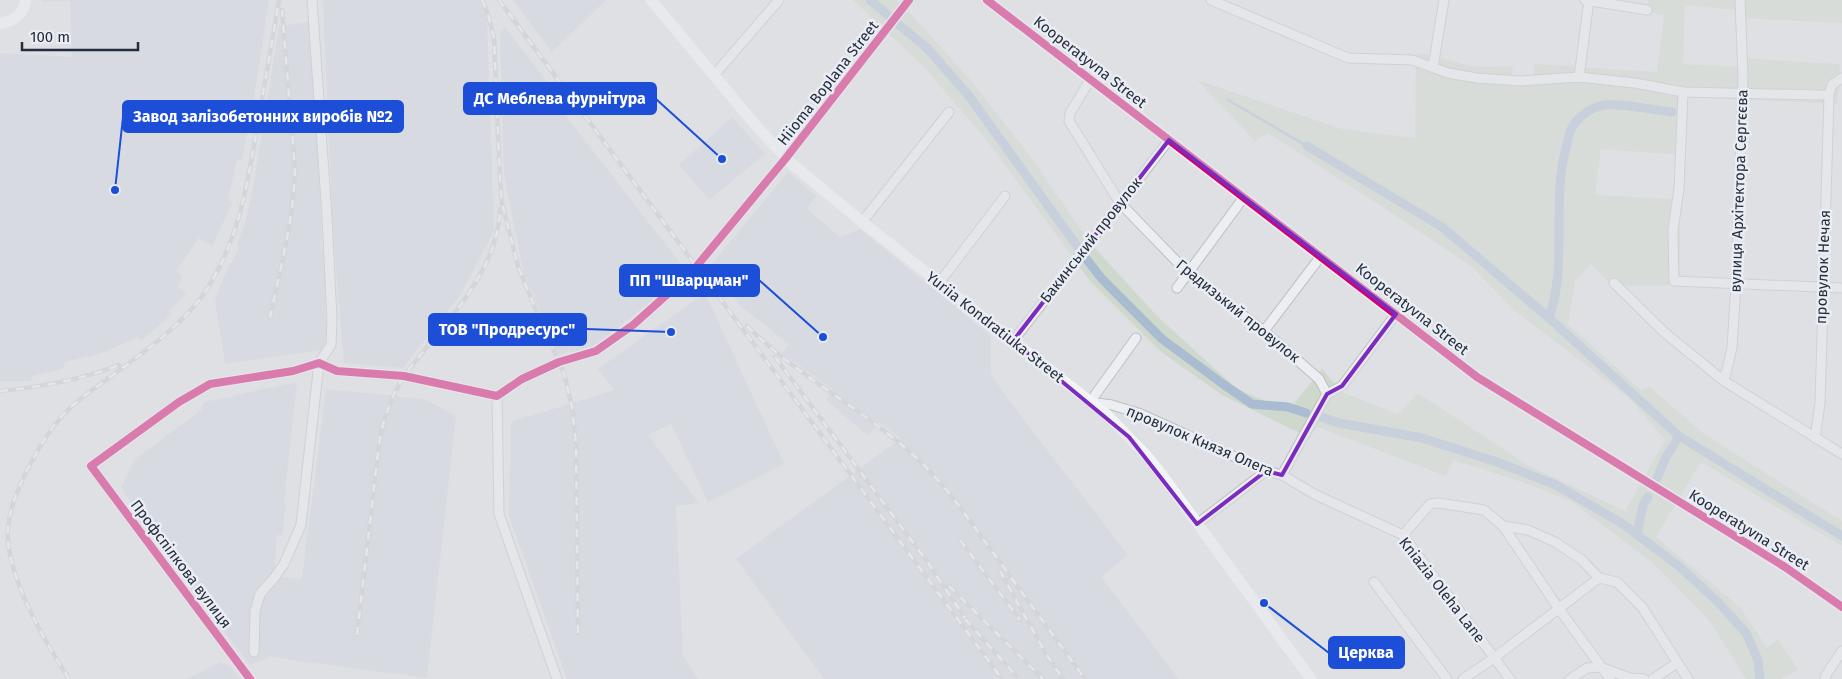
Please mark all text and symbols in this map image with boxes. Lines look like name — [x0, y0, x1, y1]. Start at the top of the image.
street label: Kooperatyvna Street — [1030, 12, 1151, 112]
street label: Hiioma Boplana Street — [774, 17, 883, 149]
scale bar — [22, 20, 139, 52]
text: 100 m — [30, 28, 70, 46]
callout: ДС Меблева фурнітура — [464, 83, 656, 114]
text: ДС Меблева фурнітура — [473, 89, 646, 108]
street label: вулиця Архітектора Сергєєва — [1726, 89, 1752, 293]
callout: Завод залізобетонних виробів №2 — [123, 101, 403, 132]
text: Завод залізобетонних виробів №2 — [132, 107, 393, 126]
street label: Бакинський провулок — [1036, 173, 1146, 306]
street label: провулок Нечая — [1812, 210, 1834, 324]
street label: Градизький провулок — [1172, 256, 1304, 367]
street label: Kooperatyvna Street — [1352, 259, 1473, 359]
callout: ПП "Шварцман" — [620, 265, 759, 296]
street label: Yuriia Kondratiuka Street — [923, 268, 1068, 387]
text: ПП "Шварцман" — [629, 271, 749, 290]
callout: ТОВ "Продресурс" — [429, 314, 586, 345]
text: ТОВ "Продресурс" — [439, 320, 575, 339]
street label: провулок Князя Олега — [1124, 402, 1276, 480]
street label: Kooperatyvna Street — [1686, 486, 1813, 575]
street label: Профспілкова вулиця — [127, 496, 235, 632]
street label: Kniazia Oleha Lane — [1395, 534, 1489, 646]
callout: Церква — [1329, 637, 1404, 668]
text: Церква — [1338, 643, 1394, 662]

